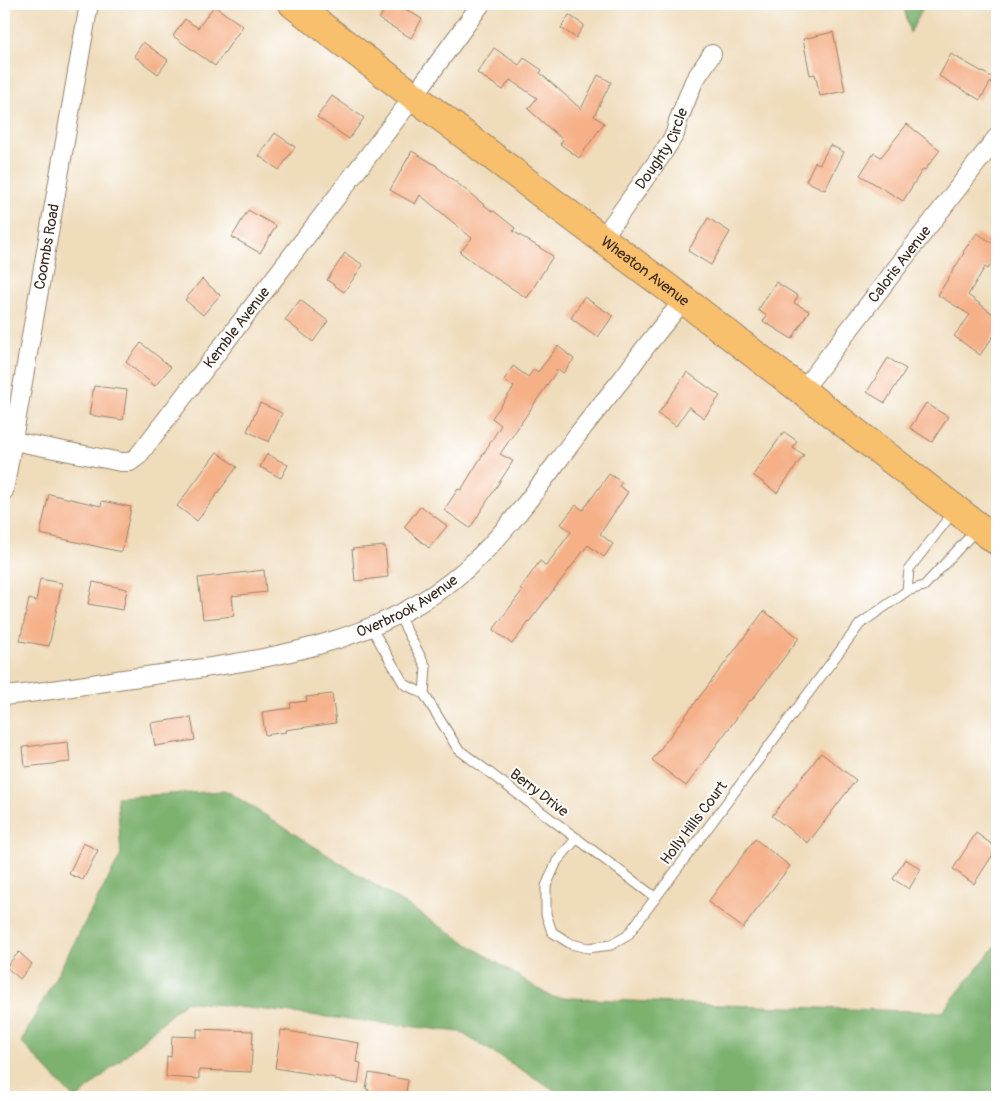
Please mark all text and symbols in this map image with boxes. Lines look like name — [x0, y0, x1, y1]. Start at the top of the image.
street label: Doughty Circle — [631, 104, 692, 193]
street label: Coombs Road — [30, 202, 63, 291]
street label: Caloris Avenue — [864, 221, 935, 306]
street label: Wheaton Avenue — [597, 232, 694, 311]
street label: Kemble Avenue — [199, 283, 274, 372]
street label: Overbrook Avenue — [354, 570, 462, 641]
street label: Berry Drive — [506, 765, 572, 821]
street label: Holly Hills Court — [656, 777, 732, 869]

